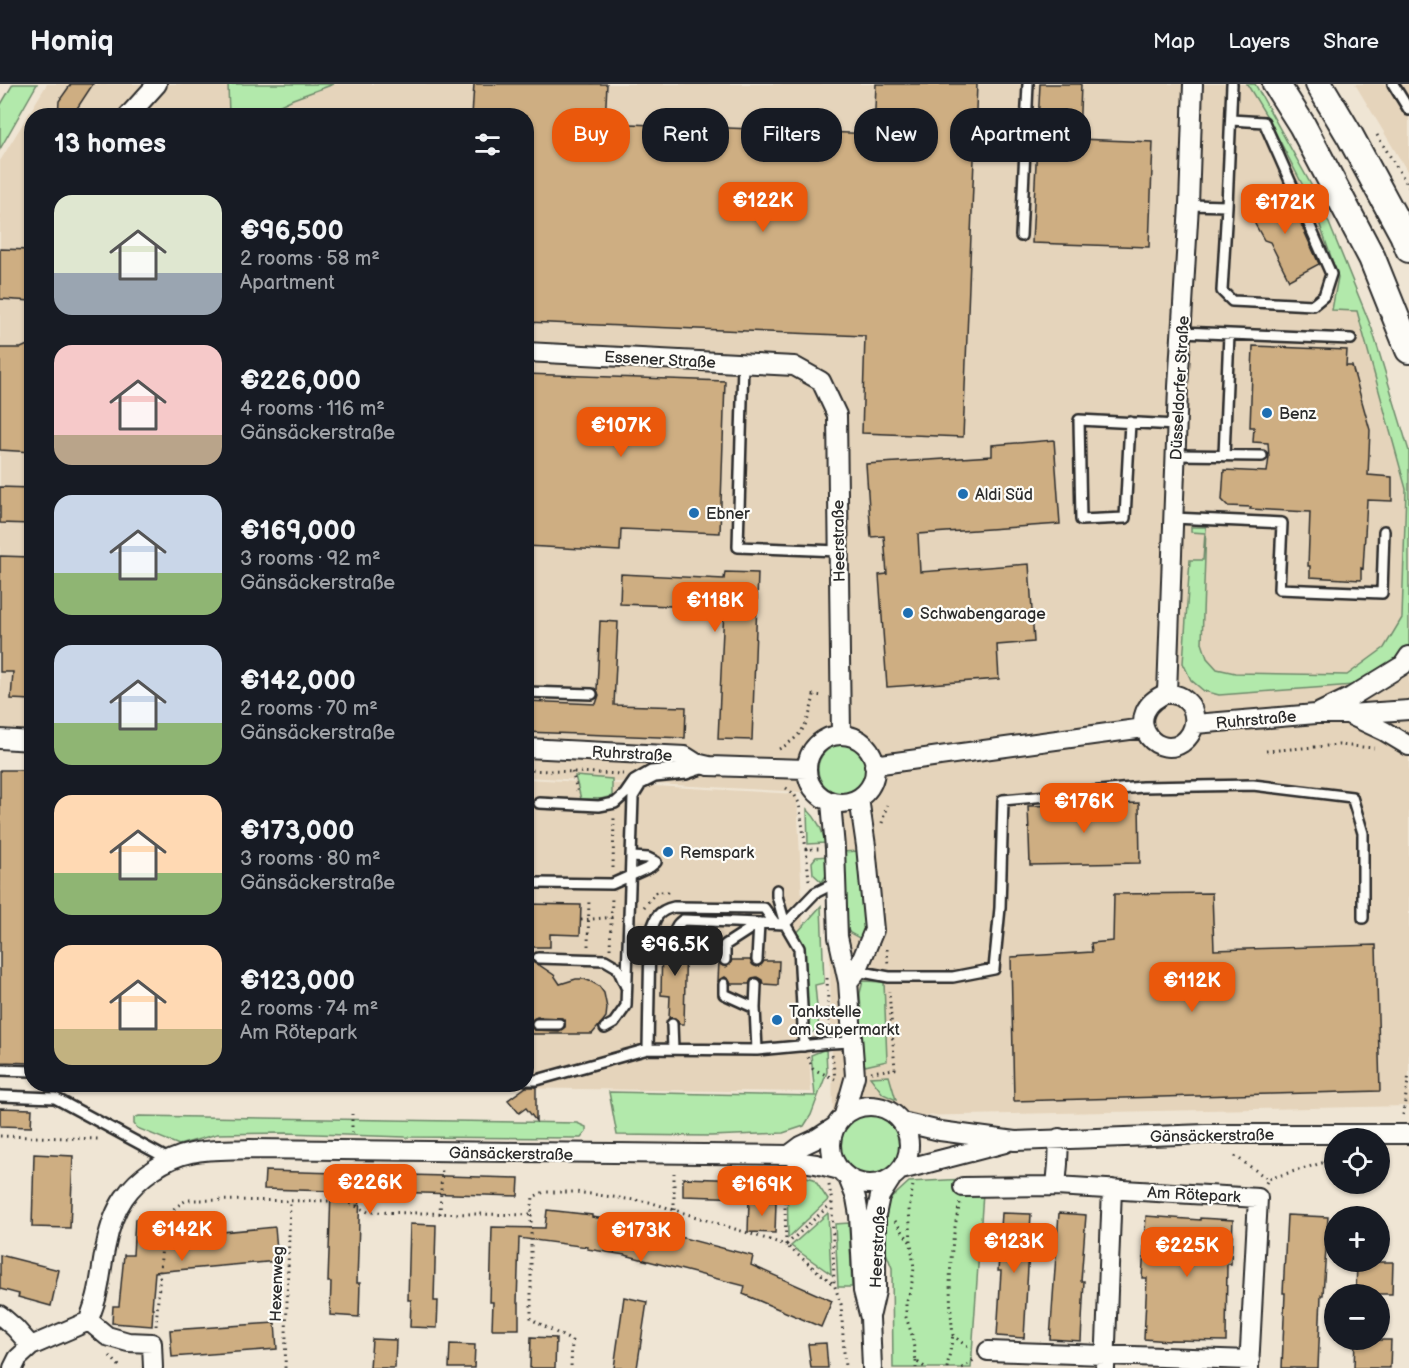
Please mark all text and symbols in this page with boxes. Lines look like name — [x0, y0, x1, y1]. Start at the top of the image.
text: Homiq — [30, 25, 114, 58]
text: Map — [1153, 29, 1195, 54]
text: Layers — [1228, 29, 1290, 54]
text: Share — [1323, 29, 1379, 54]
chip: Buy — [552, 108, 630, 162]
chip: Rent — [642, 108, 729, 162]
chip: Filters — [741, 108, 842, 162]
chip: New — [854, 108, 938, 162]
chip: Apartment — [950, 108, 1091, 162]
icon: filters — [471, 128, 504, 161]
text: 13 homes — [54, 129, 166, 160]
pin: €122K — [721, 182, 805, 233]
pin: €172K — [1243, 184, 1327, 235]
text: €122K — [732, 189, 794, 213]
text: €172K — [1255, 191, 1315, 215]
text: €96,500 — [240, 216, 344, 247]
icon: home — [102, 219, 174, 291]
text: 2 rooms · 58 m² — [240, 247, 380, 271]
text: Apartment — [240, 271, 335, 295]
street label: Düsseldorfer Straße — [1167, 315, 1194, 461]
street label: Essener Straße — [604, 348, 717, 373]
text: €226,000 — [240, 366, 361, 397]
icon: home — [102, 369, 174, 441]
text: 4 rooms · 116 m² — [240, 397, 385, 421]
place label: Benz — [1279, 405, 1316, 424]
marker: Benz — [1260, 406, 1274, 420]
pin: €107K — [579, 407, 663, 458]
text: €107K — [591, 414, 651, 438]
text: Gänsäckerstraße — [240, 421, 395, 445]
place label: Aldi Süd — [975, 486, 1033, 505]
marker: Aldi Süd — [956, 487, 970, 501]
street label: Heerstraße — [829, 499, 850, 582]
place label: Ebner — [706, 505, 750, 524]
marker: Ebner — [687, 506, 701, 520]
text: €169,000 — [240, 516, 356, 547]
icon: home — [102, 519, 174, 591]
text: 3 rooms · 92 m² — [240, 547, 381, 571]
text: Gänsäckerstraße — [240, 571, 395, 595]
pin: €118K — [673, 582, 757, 633]
text: €118K — [686, 589, 744, 613]
place label: Schwabengarage — [920, 605, 1046, 624]
marker: Schwabengarage — [901, 606, 915, 620]
text: €142,000 — [240, 666, 356, 697]
icon: home — [102, 669, 174, 741]
text: 2 rooms · 70 m² — [240, 697, 378, 721]
street label: Ruhrstraße — [1215, 707, 1298, 733]
text: Gänsäckerstraße — [240, 721, 395, 745]
street label: Ruhrstraße — [591, 743, 673, 766]
pin: €176K — [1042, 783, 1126, 834]
text: €176K — [1054, 790, 1114, 814]
text: €173,000 — [240, 816, 354, 847]
icon: home — [102, 819, 174, 891]
place label: Remspark — [680, 844, 754, 863]
marker: Remspark — [661, 845, 675, 859]
text: 3 rooms · 80 m² — [240, 847, 381, 871]
text: Gänsäckerstraße — [240, 871, 395, 895]
pin: €96.5K — [626, 926, 724, 977]
text: €96.5K — [641, 933, 709, 957]
pin: €112K — [1150, 962, 1234, 1013]
text: €123,000 — [240, 966, 355, 997]
icon: home — [102, 969, 174, 1041]
text: €112K — [1163, 969, 1221, 993]
text: 2 rooms · 74 m² — [240, 997, 378, 1021]
place label: Tankstelle am Supermarkt — [789, 1003, 900, 1040]
marker: Tankstelle am Supermarkt — [770, 1013, 784, 1027]
text: Am Rötepark — [240, 1021, 357, 1045]
street label: Gänsäckerstraße — [1150, 1126, 1275, 1147]
map controls — [1324, 1128, 1390, 1350]
button: locate — [1324, 1128, 1390, 1194]
street label: Gänsäckerstraße — [449, 1144, 574, 1165]
pin: €226K — [328, 1164, 412, 1215]
pin: €169K — [720, 1166, 804, 1217]
text: €226K — [338, 1171, 402, 1195]
text: €169K — [732, 1173, 792, 1197]
street label: Am Rötepark — [1147, 1184, 1241, 1207]
street label: Heerstraße — [867, 1205, 890, 1289]
button: + — [1324, 1206, 1390, 1272]
pin: €142K — [140, 1211, 224, 1262]
pin: €173K — [599, 1212, 683, 1263]
text: €142K — [152, 1218, 212, 1242]
text: €173K — [611, 1219, 671, 1243]
pin: €123K — [972, 1223, 1056, 1274]
pin: €225K — [1145, 1227, 1229, 1278]
text: €123K — [984, 1230, 1044, 1254]
text: €225K — [1155, 1234, 1219, 1258]
street label: Hexenweg — [267, 1246, 288, 1322]
button: − — [1324, 1284, 1390, 1350]

